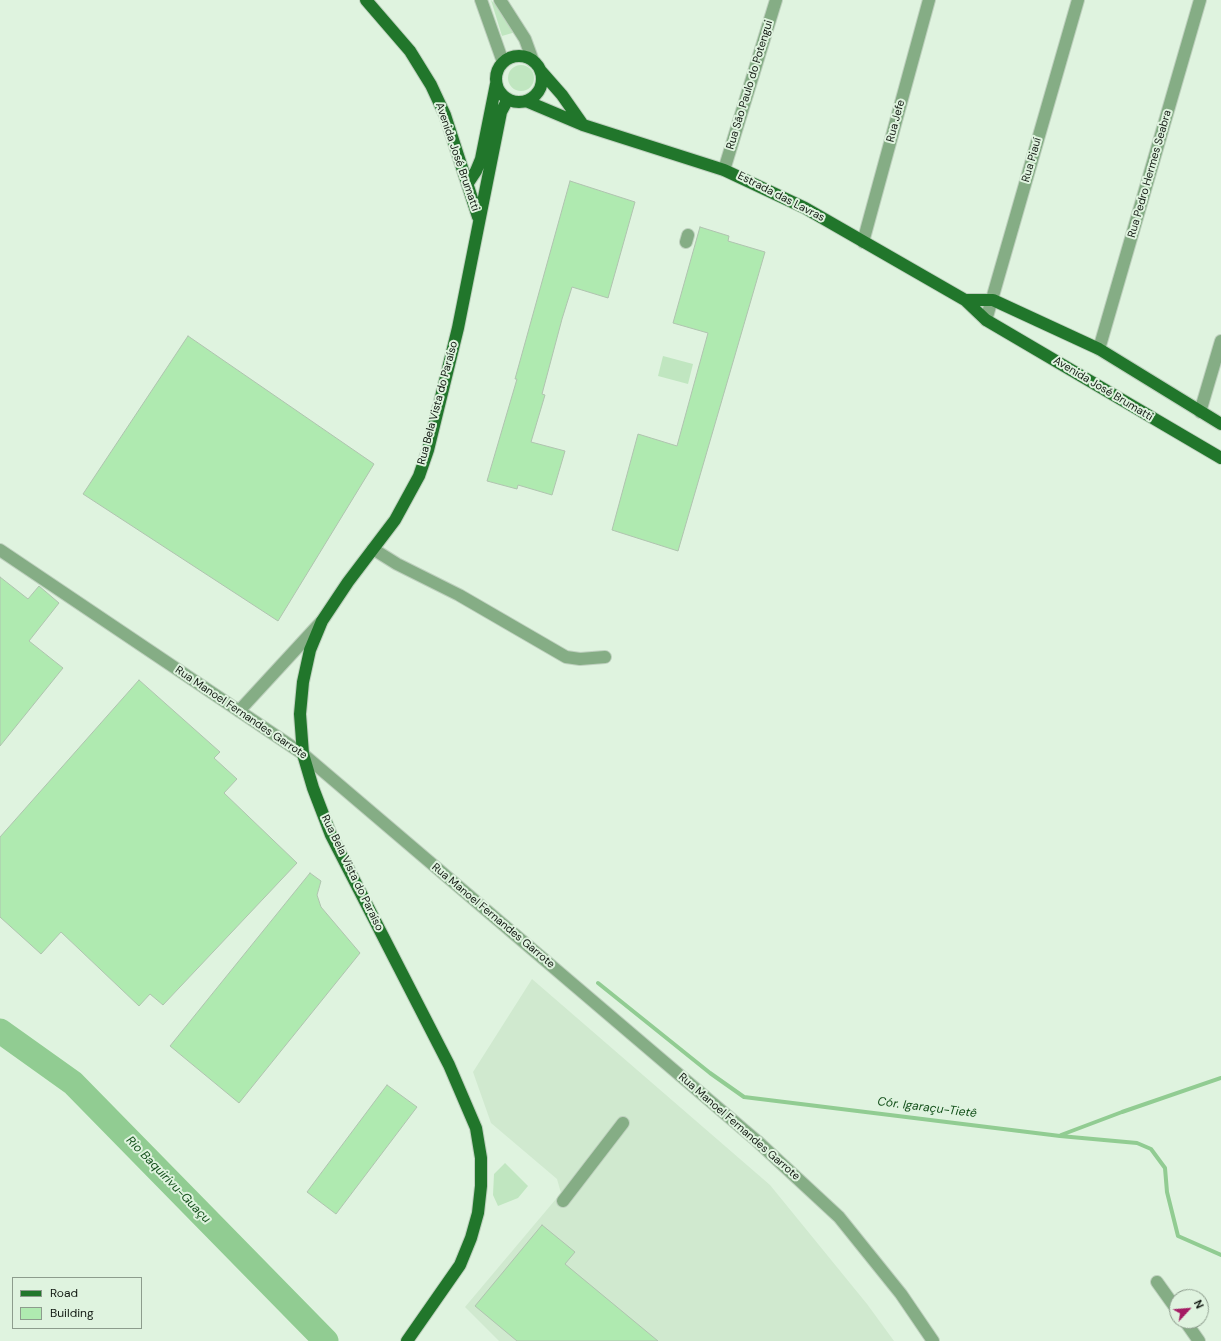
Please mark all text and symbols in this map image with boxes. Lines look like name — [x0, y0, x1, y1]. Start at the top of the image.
street label: Rua São Paulo do Potengui — [724, 19, 776, 151]
street label: Rua Jefe — [884, 98, 908, 144]
street label: Avenida José Brumatti — [432, 101, 482, 213]
street label: Rua Pedro Hermes Seabra — [1125, 109, 1175, 239]
street label: Rua Piauí — [1019, 136, 1045, 184]
street label: Estrada das Lavras — [735, 169, 827, 225]
street label: Rua Bela Vista do Paraíso — [415, 340, 461, 466]
street label: Avenida José Brumatti — [1051, 354, 1155, 424]
street label: Rua Manoel Fernandes Garrote — [172, 664, 310, 762]
street label: Rua Bela Vista do Paraíso — [318, 813, 386, 933]
street label: Rua Manoel Fernandes Garrote — [429, 861, 557, 971]
street label: Rua Manoel Fernandes Garrote — [676, 1071, 802, 1183]
water label: Cór. Igaraçu-Tietê — [877, 1095, 977, 1121]
water label: Rio Baquirivu-Guaçu — [123, 1134, 213, 1226]
legend — [12, 1277, 142, 1329]
text: Road — [50, 1285, 78, 1301]
north arrow — [1169, 1289, 1209, 1329]
text: N — [1191, 1298, 1207, 1311]
text: Building — [50, 1305, 94, 1321]

